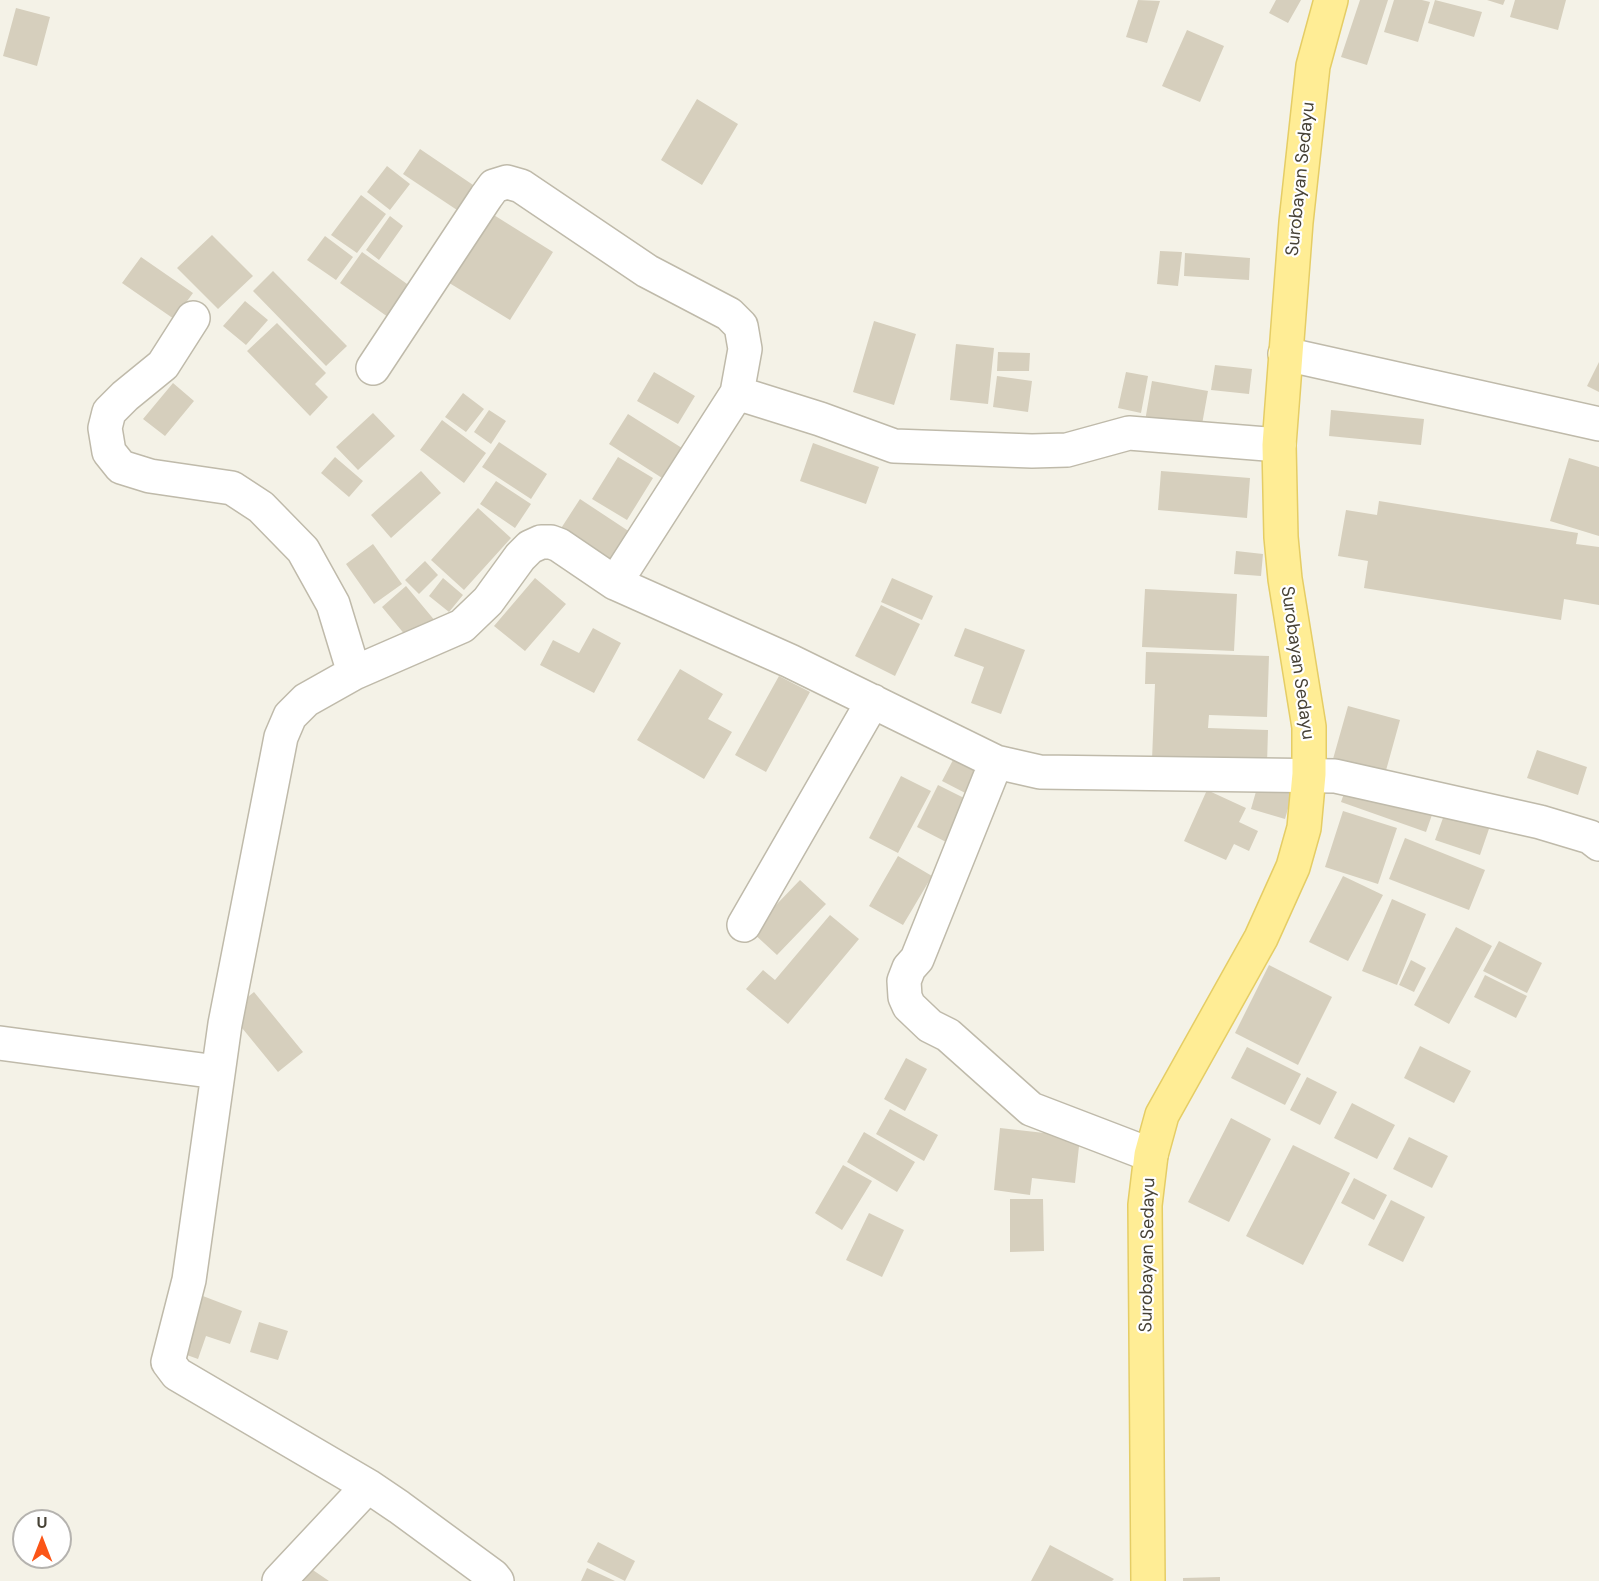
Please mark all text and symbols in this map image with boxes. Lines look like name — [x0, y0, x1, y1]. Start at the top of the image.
street label: Surobayan Sedayu — [1282, 101, 1320, 257]
street label: Surobayan Sedayu — [1276, 585, 1318, 741]
street label: Surobayan Sedayu — [1136, 1177, 1160, 1333]
north arrow — [12, 1509, 72, 1569]
text: U — [37, 1512, 47, 1533]

